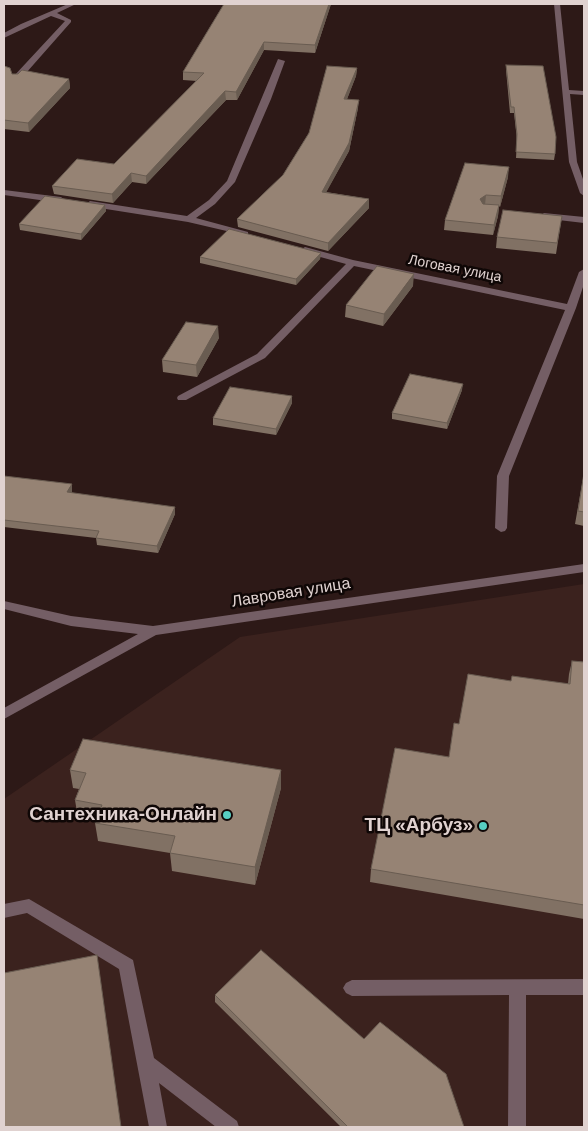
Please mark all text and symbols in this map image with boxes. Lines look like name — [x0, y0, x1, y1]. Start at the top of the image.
street label: Логовая улица — [407, 252, 503, 286]
street label: Лавровая улица — [230, 574, 352, 612]
place label: Сантехника-Онлайн — [29, 804, 217, 826]
marker: Сантехника-Онлайн — [221, 809, 233, 821]
place label: ТЦ «Арбуз» — [365, 815, 473, 837]
marker: ТЦ «Арбуз» — [477, 820, 489, 832]

